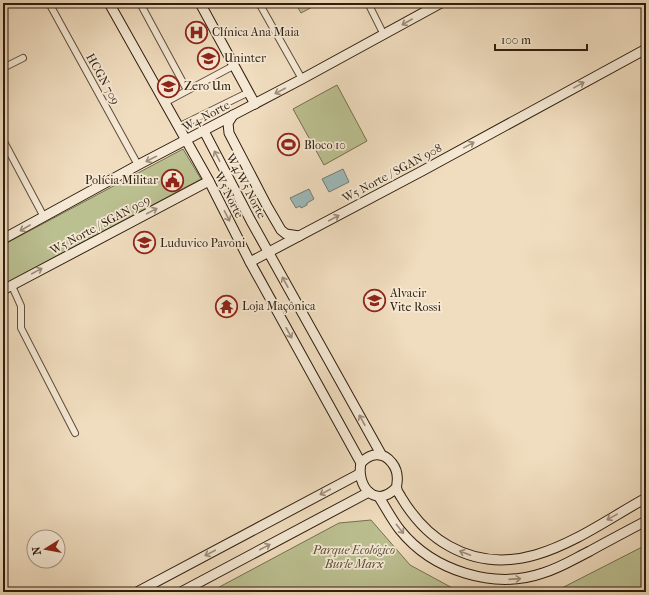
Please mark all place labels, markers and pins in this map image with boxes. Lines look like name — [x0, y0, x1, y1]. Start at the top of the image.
hospital icon: Clínica Ana Maia — [183, 19, 209, 45]
place label: Clínica Ana Maia — [212, 25, 300, 39]
school or university icon: Uninter — [196, 45, 222, 71]
place label: Uninter — [224, 51, 267, 65]
school or university icon: Zero Um — [156, 73, 182, 99]
place label: Zero Um — [184, 79, 231, 93]
sports icon: Bloco 10 — [276, 132, 302, 158]
place label: Bloco 10 — [304, 138, 346, 152]
public building icon: Polícia Militar — [160, 167, 186, 193]
place label: Polícia Militar — [85, 173, 159, 187]
school or university icon: Luduvico Pavoni — [132, 230, 158, 256]
place label: Luduvico Pavoni — [160, 236, 246, 250]
place label: Alvacir Vite Rossi — [389, 286, 442, 314]
school or university icon: Alvacir Vite Rossi — [361, 287, 387, 313]
temple icon: Loja Maçônica — [214, 293, 240, 319]
place label: Loja Maçônica — [242, 299, 316, 314]

